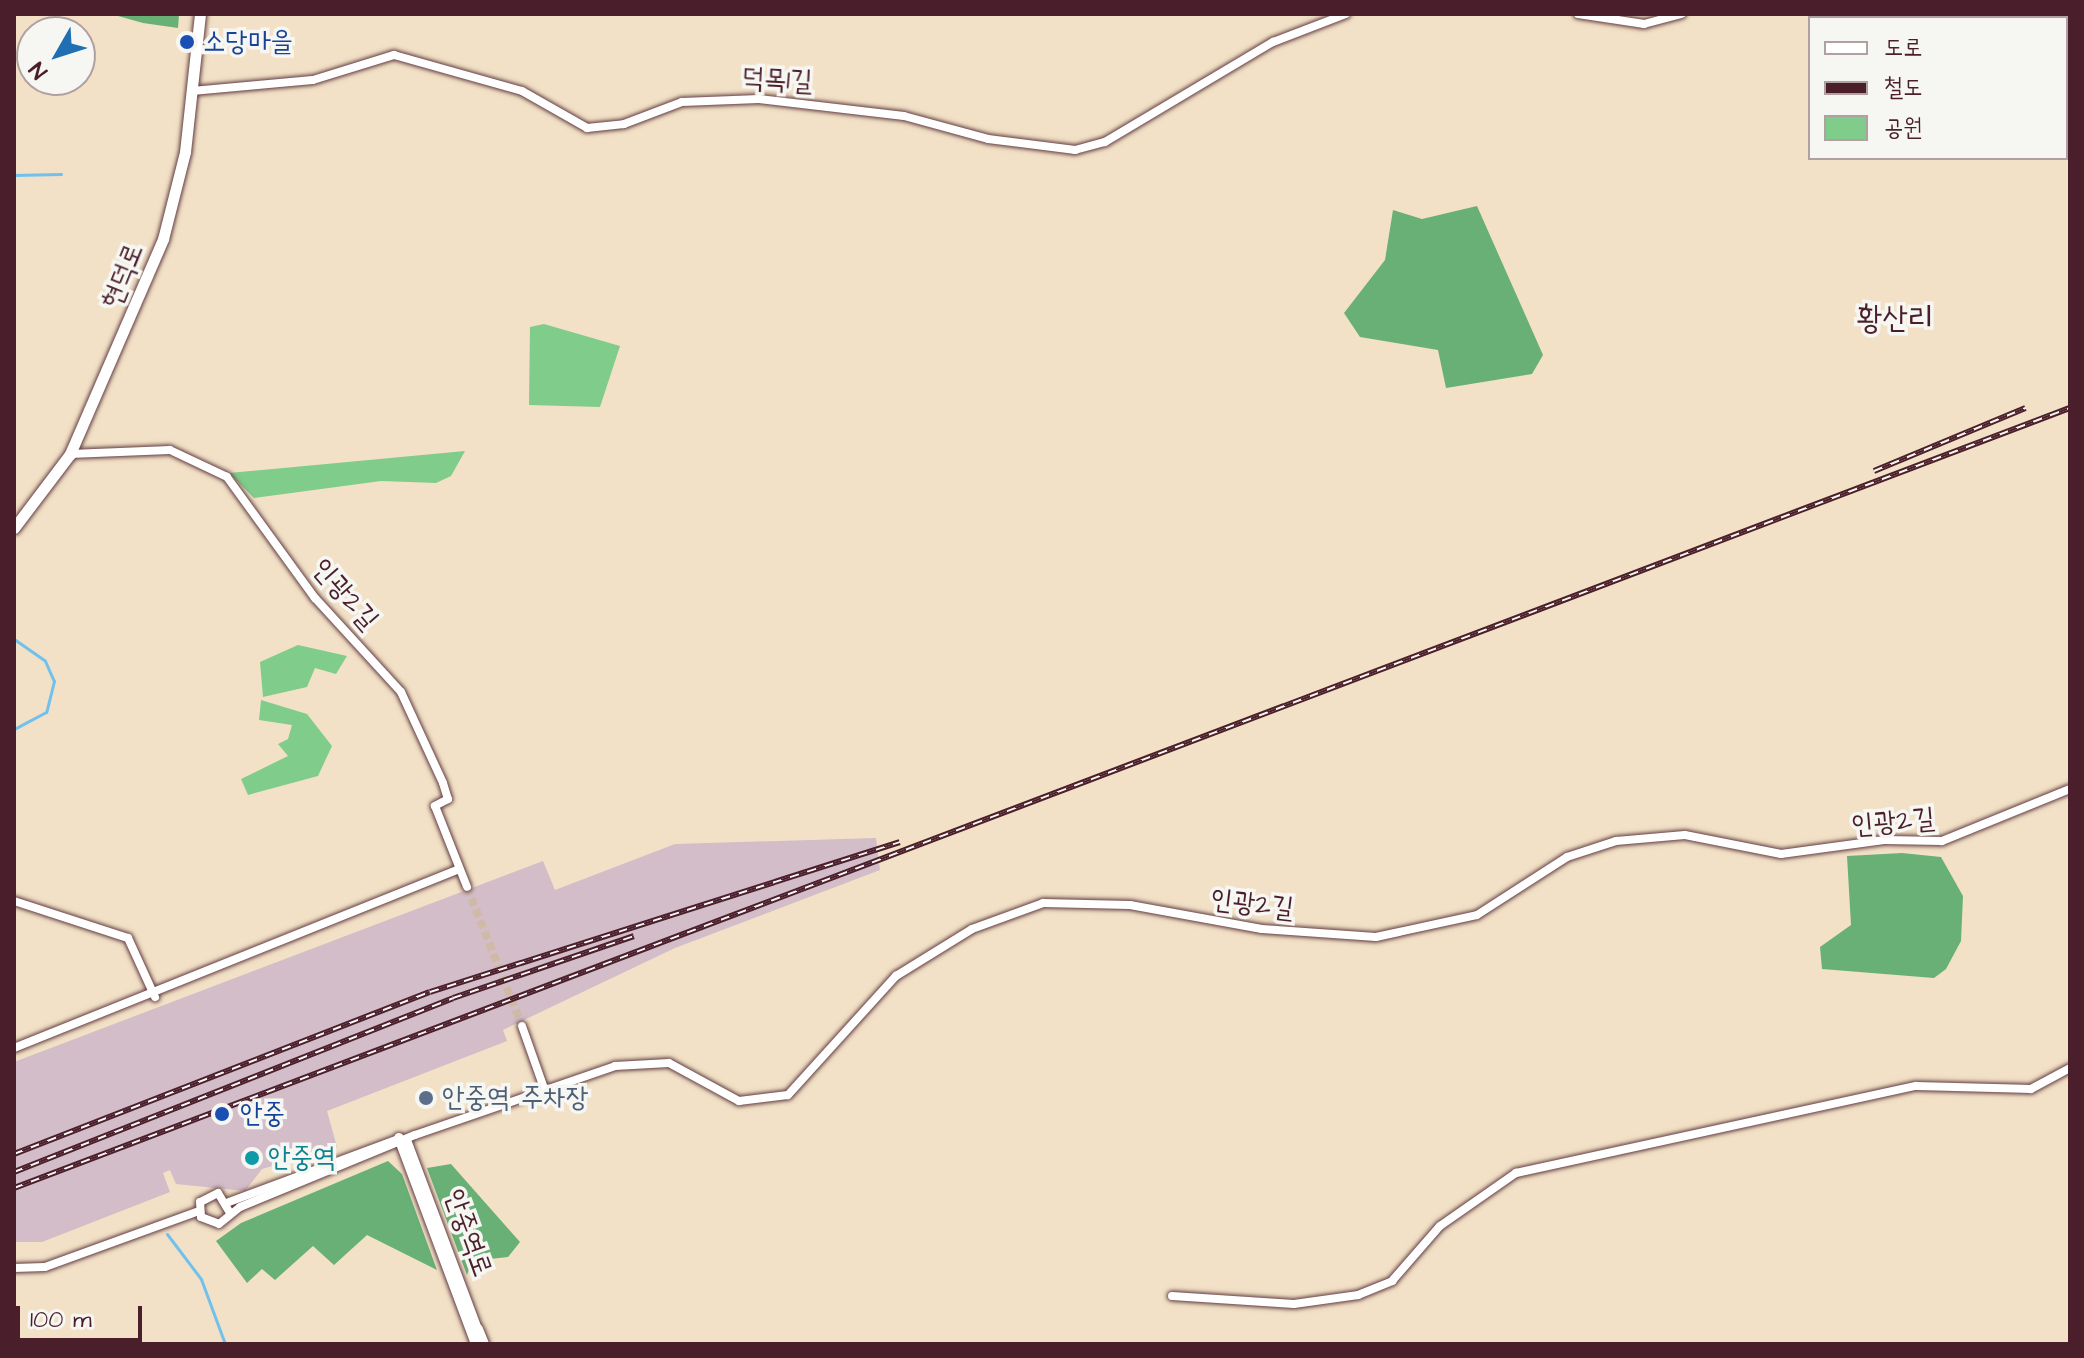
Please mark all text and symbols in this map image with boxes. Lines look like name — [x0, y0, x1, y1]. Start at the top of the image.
north arrow — [16, 16, 96, 96]
legend — [1808, 16, 2068, 160]
place label: 소당마을 — [203, 25, 293, 59]
text: 도로 — [1884, 31, 1923, 65]
marker: 소당마을 — [178, 33, 196, 51]
text: N — [22, 55, 55, 85]
street label: 덕목1길 — [741, 61, 813, 99]
text: 철도 — [1884, 71, 1923, 105]
text: 공원 — [1884, 111, 1923, 145]
street label: 현덕로 — [95, 238, 151, 314]
district label: 황산리 — [1856, 300, 1934, 338]
street label: 인광2길 — [305, 551, 385, 637]
street label: 인광2길 — [1850, 802, 1936, 842]
street label: 인광2길 — [1208, 882, 1296, 926]
place label: 안중역 주차장 — [442, 1081, 588, 1115]
marker: 안중역 주차장 — [417, 1089, 435, 1107]
place label: 안중 — [240, 1097, 285, 1131]
marker: 안중 — [211, 1103, 233, 1125]
place label: 안중역 — [268, 1141, 336, 1175]
marker: 안중역 — [243, 1149, 261, 1167]
street label: 안중역로 — [437, 1185, 499, 1281]
scale bar — [20, 1290, 146, 1340]
text: 100 m — [30, 1303, 92, 1337]

